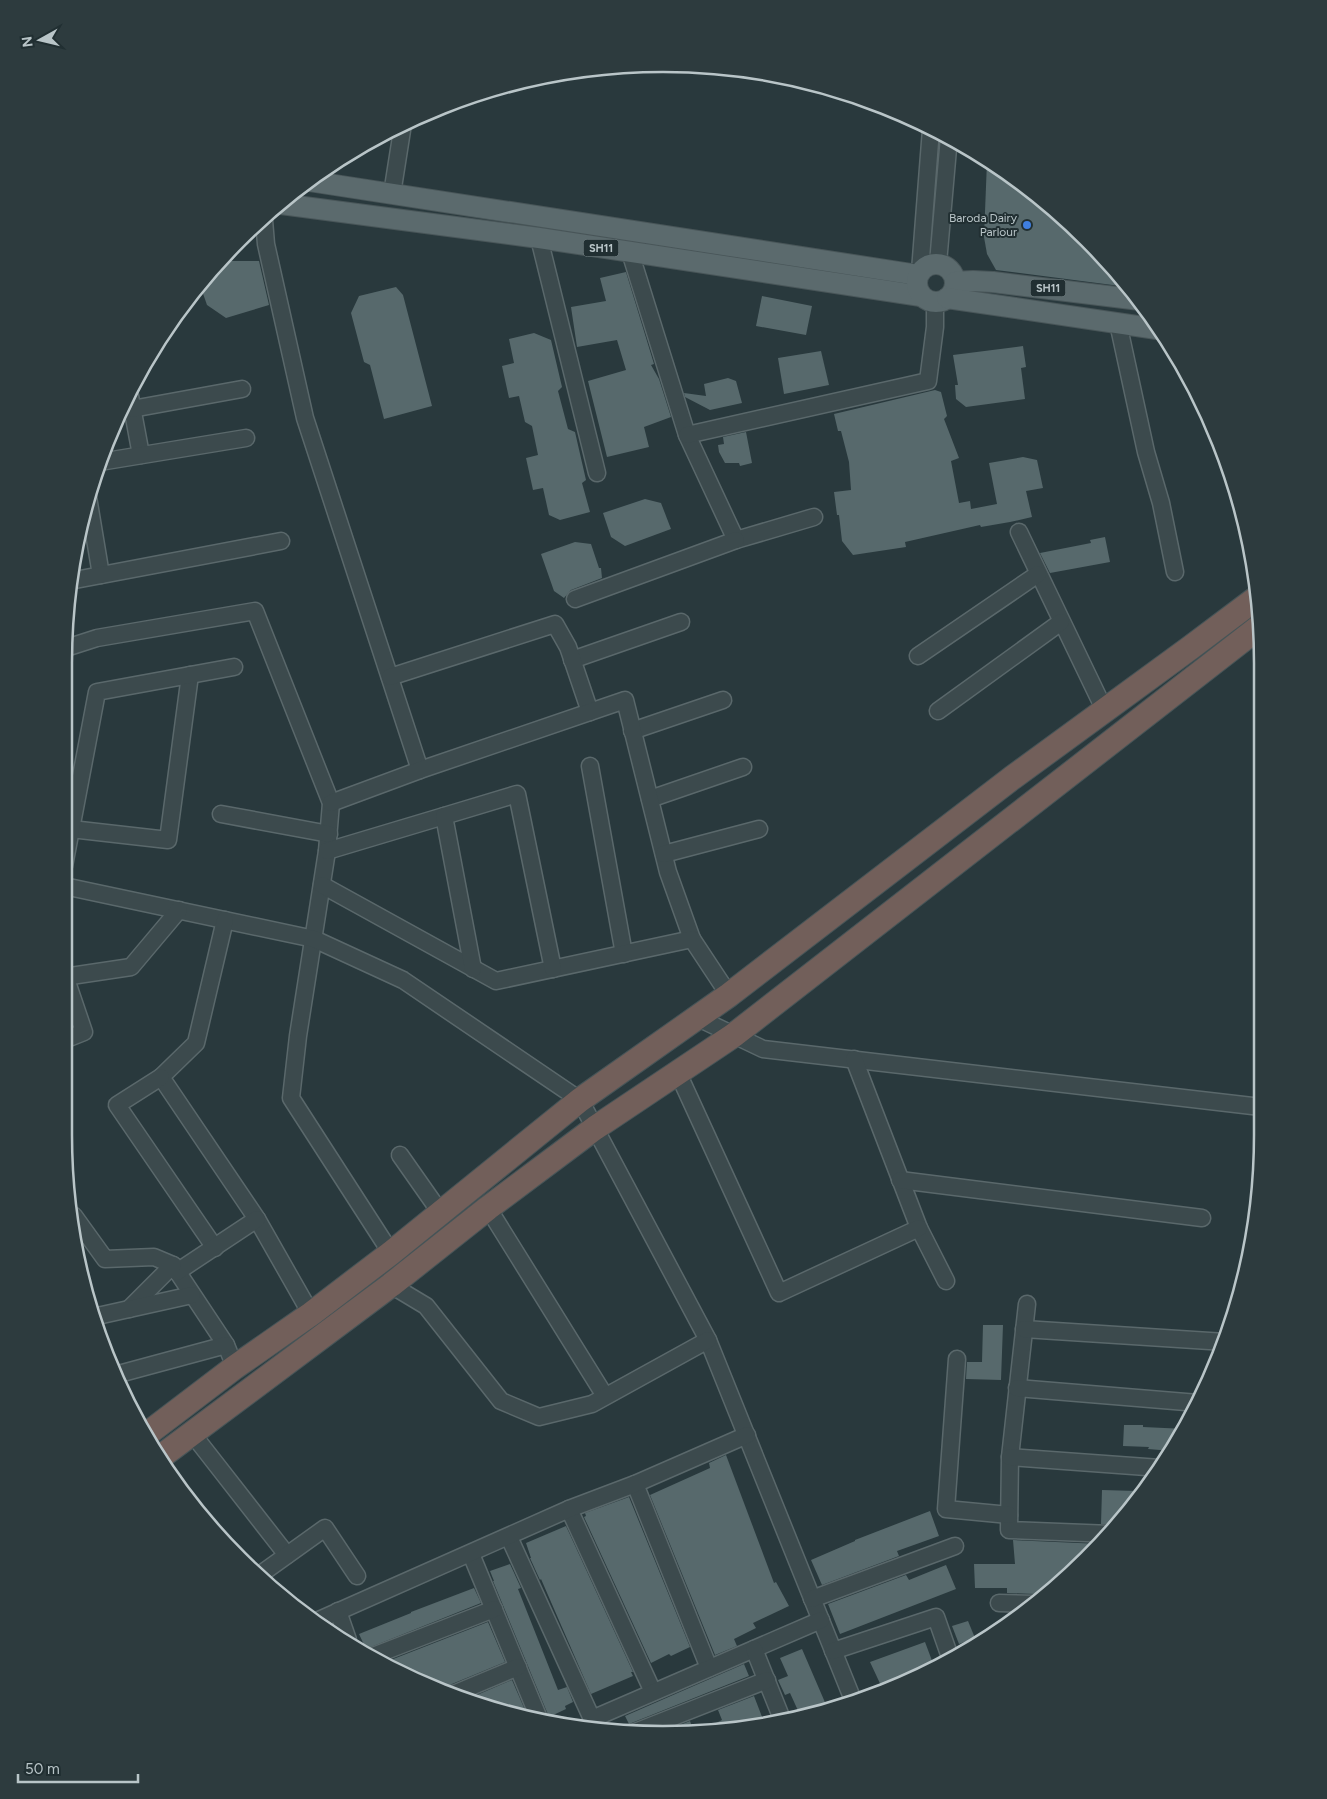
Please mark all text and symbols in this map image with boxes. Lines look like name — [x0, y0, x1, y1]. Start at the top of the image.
north arrow — [15, 15, 65, 65]
text: N — [18, 35, 37, 48]
place label: Baroda Dairy Parlour — [949, 211, 1018, 239]
marker: Baroda Dairy Parlour — [1021, 219, 1033, 231]
road number: SH11 — [584, 240, 618, 256]
road number: SH11 — [1030, 280, 1066, 296]
scale bar — [18, 1752, 138, 1784]
text: 50 m — [25, 1760, 60, 1778]

